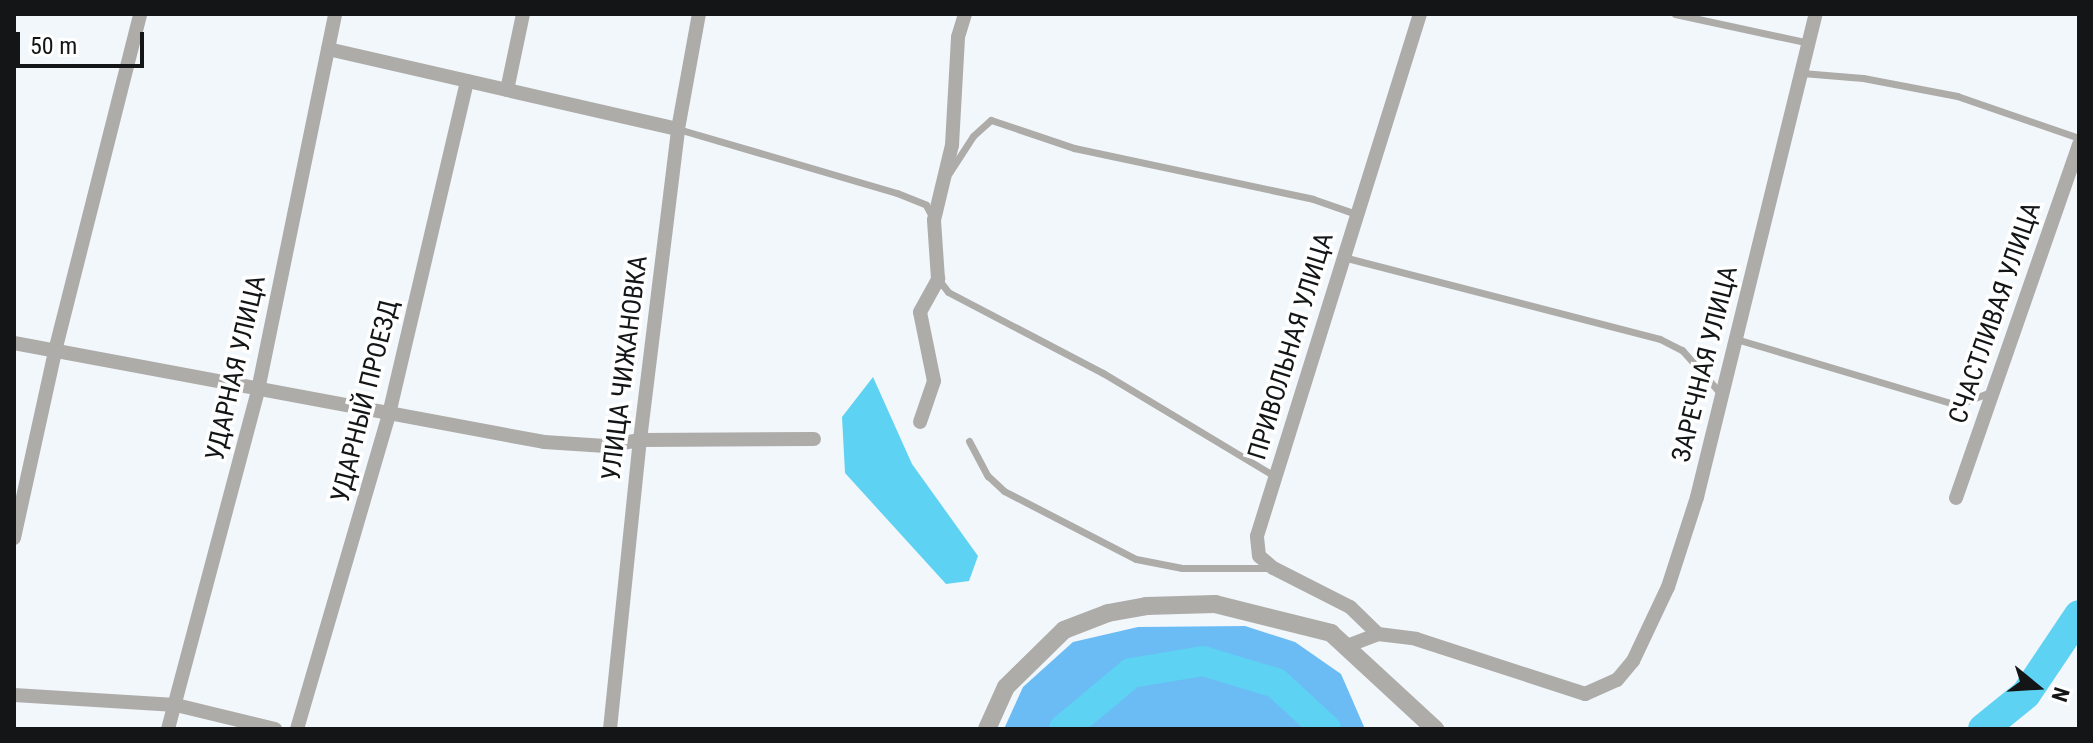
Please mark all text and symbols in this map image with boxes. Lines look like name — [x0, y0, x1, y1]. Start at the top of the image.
scale bar — [20, 16, 148, 66]
text: 50 m — [30, 32, 77, 60]
street label: СЧАСТЛИВАЯ УЛИЦА — [1942, 198, 2048, 428]
street label: ПРИВОЛЬНАЯ УЛИЦА — [1242, 229, 1340, 463]
street label: УЛИЦА ЧИЖАНОВКА — [596, 254, 654, 482]
street label: ЗАРЕЧНАЯ УЛИЦА — [1666, 263, 1744, 465]
street label: УДАРНАЯ УЛИЦА — [199, 272, 273, 464]
street label: УДАРНЫЙ ПРОЕЗД — [325, 297, 405, 505]
north arrow — [1997, 647, 2077, 727]
text: N — [2046, 684, 2074, 705]

